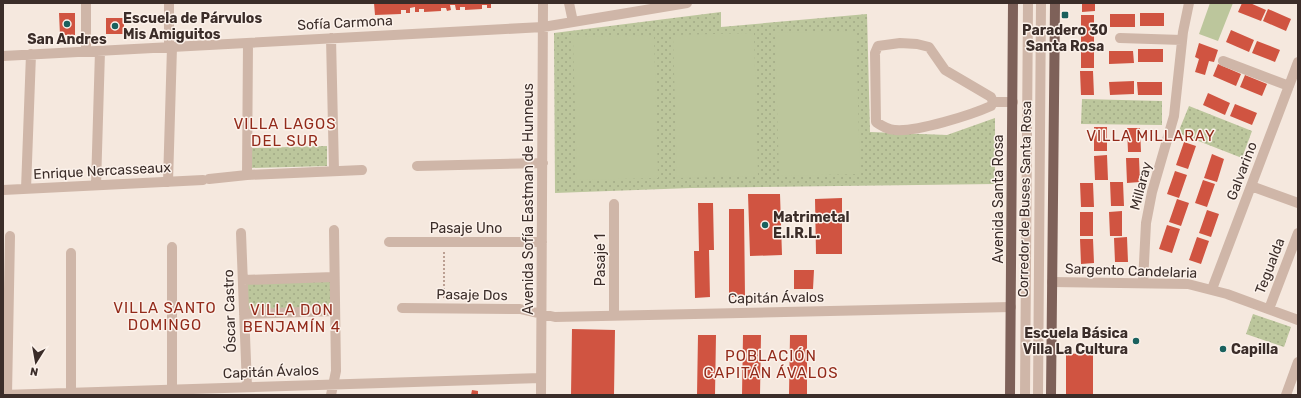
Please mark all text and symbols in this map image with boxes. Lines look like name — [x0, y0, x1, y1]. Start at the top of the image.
place label: Escuela de Párvulos Mis Amiguitos — [123, 10, 262, 43]
marker: Paradero 30 Santa Rosa — [1060, 10, 1070, 20]
street label: Sofía Carmona — [297, 12, 393, 34]
marker: San Andres — [62, 19, 72, 29]
marker: Escuela de Párvulos Mis Amiguitos — [110, 21, 120, 31]
place label: Paradero 30 Santa Rosa — [1022, 22, 1108, 55]
place label: San Andres — [27, 31, 107, 48]
street label: Avenida Sofía Eastman de Hunneus — [520, 83, 537, 315]
street label: Corredor de Buses Santa Rosa — [1015, 100, 1035, 298]
district label: VILLA LAGOS DEL SUR — [233, 115, 337, 150]
district label: VILLA MILLARAY — [1086, 127, 1216, 145]
street label: Avenida Santa Rosa — [990, 134, 1007, 264]
street label: Galvarino — [1223, 139, 1261, 203]
street label: Enrique Nercasseaux — [33, 159, 172, 183]
street label: Millaray — [1126, 160, 1156, 212]
place label: Matrimetal E.I.R.L. — [773, 209, 850, 242]
street label: Pasaje Uno — [430, 220, 502, 237]
marker: Matrimetal E.I.R.L. — [760, 220, 770, 230]
street label: Pasaje 1 — [592, 234, 609, 286]
street label: Tegualda — [1252, 236, 1288, 296]
street label: Sargento Candelaria — [1065, 260, 1197, 282]
street label: Óscar Castro — [219, 269, 240, 353]
street label: Pasaje Dos — [436, 286, 508, 304]
street label: Capitán Ávalos — [728, 288, 824, 307]
district label: VILLA SANTO DOMINGO — [113, 299, 217, 334]
district label: VILLA DON BENJAMÍN 4 — [243, 301, 341, 336]
place label: Escuela Básica Villa La Cultura — [1023, 325, 1128, 358]
marker: Escuela Básica Villa La Cultura — [1131, 336, 1141, 346]
place label: Capilla — [1231, 341, 1278, 358]
north arrow — [16, 342, 56, 382]
marker: Capilla — [1218, 344, 1228, 354]
district label: POBLACIÓN CAPITÁN ÁVALOS — [703, 347, 839, 382]
street label: Capitán Ávalos — [223, 361, 319, 382]
text: N — [29, 364, 39, 378]

